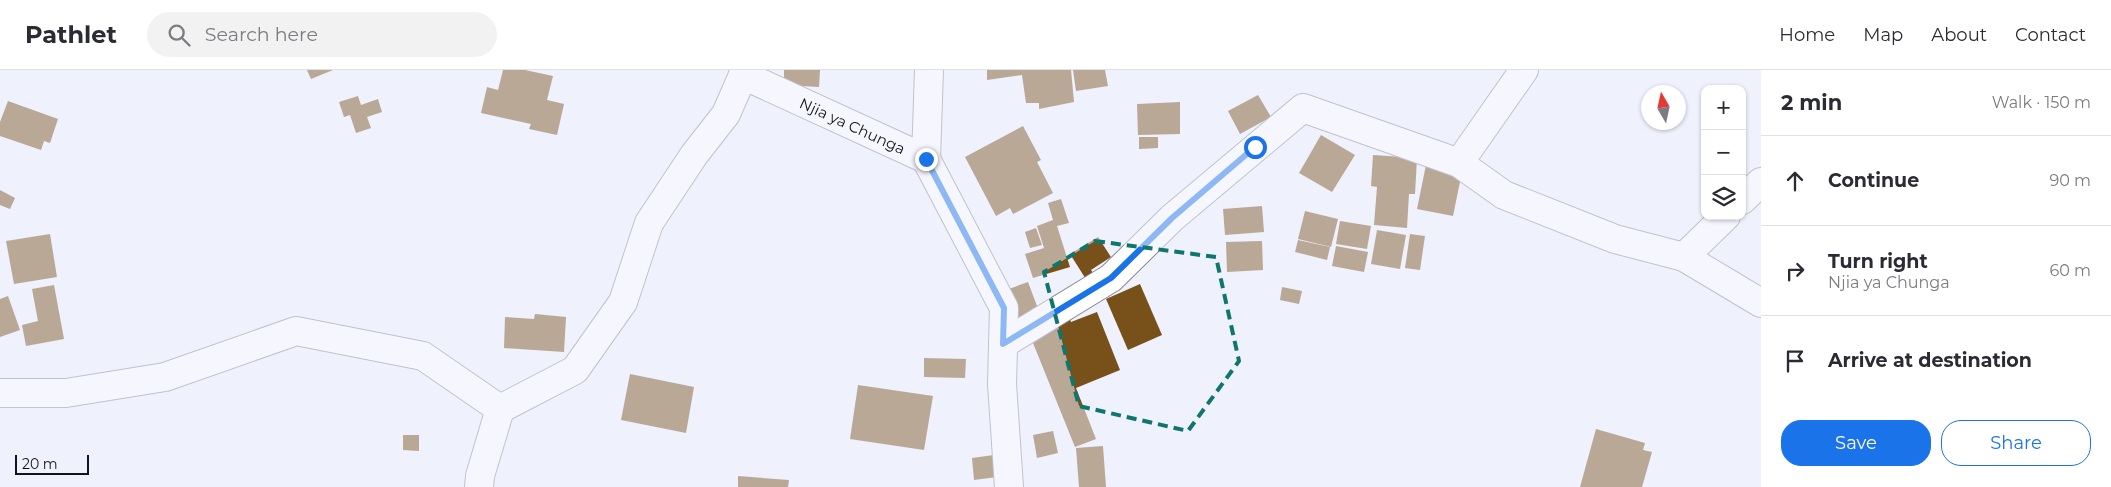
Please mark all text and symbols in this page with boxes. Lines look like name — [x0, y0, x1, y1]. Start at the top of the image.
search box — [147, 12, 497, 57]
text: Pathlet — [25, 20, 117, 49]
icon: search — [165, 21, 193, 49]
text: Search here — [205, 23, 318, 46]
text: Home — [1779, 24, 1835, 46]
text: Map — [1863, 24, 1903, 46]
text: About — [1931, 24, 1987, 46]
text: Contact — [2015, 24, 2086, 46]
north arrow — [1641, 85, 1686, 130]
map controls — [1701, 85, 1746, 220]
button: + — [1701, 85, 1746, 130]
text: 2 min — [1781, 90, 1842, 115]
street label: Njia ya Chunga — [797, 93, 909, 158]
text: Walk · 150 m — [1992, 93, 2091, 112]
button: − — [1701, 130, 1746, 175]
route start — [1244, 136, 1267, 159]
route end — [915, 148, 938, 171]
icon: ahead — [1781, 167, 1809, 195]
text: Continue — [1828, 169, 1919, 192]
text: 90 m — [2049, 171, 2091, 190]
button: layers — [1701, 175, 1746, 220]
text: Turn right — [1828, 250, 1928, 273]
icon: right — [1781, 257, 1809, 285]
text: 60 m — [2049, 261, 2091, 280]
text: Njia ya Chunga — [1828, 273, 1950, 292]
icon: arrive — [1781, 347, 1809, 375]
text: Arrive at destination — [1828, 349, 2032, 372]
button: Save — [1781, 420, 1931, 466]
button: Share — [1941, 420, 2091, 466]
scale bar — [15, 452, 89, 475]
text: 20 m — [22, 455, 58, 473]

